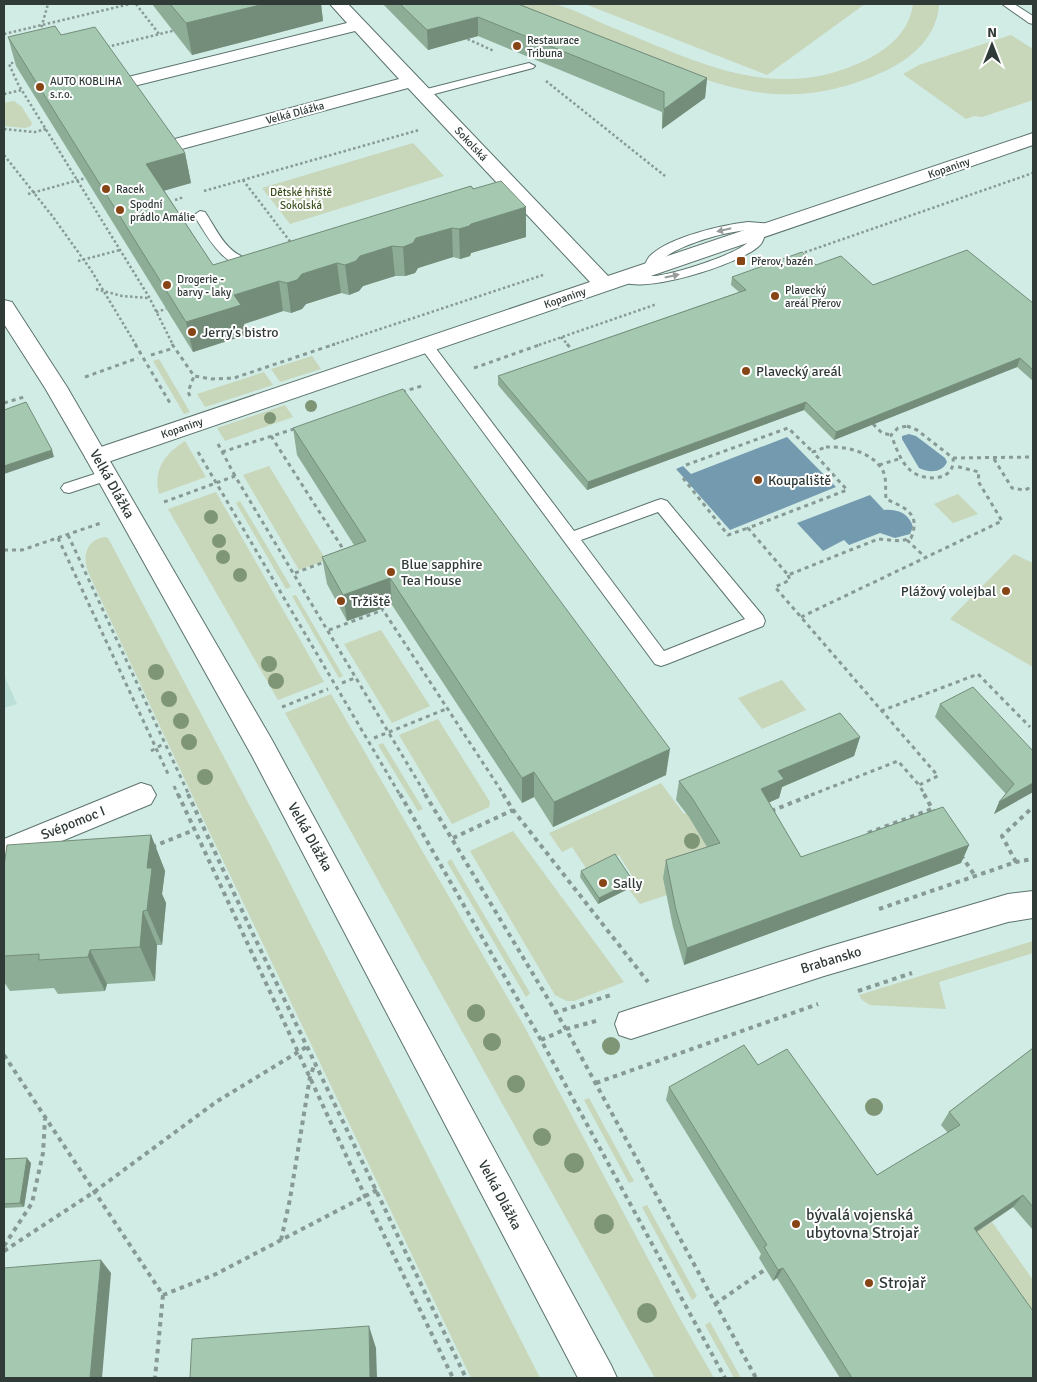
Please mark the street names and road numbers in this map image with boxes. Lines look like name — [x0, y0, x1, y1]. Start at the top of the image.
street label: Velká Dlážka — [264, 99, 326, 127]
street label: Sokolská — [452, 124, 490, 164]
street label: Kopaniny — [926, 155, 972, 181]
street label: Kopaniny — [542, 285, 588, 311]
street label: Kopaniny — [159, 415, 205, 441]
street label: Velká Dlážka — [86, 447, 138, 521]
street label: Velká Dlážka — [284, 800, 336, 874]
street label: Svépomoc I — [38, 802, 108, 844]
street label: Brabansko — [799, 943, 863, 977]
street label: Velká Dlážka — [475, 1157, 525, 1233]

